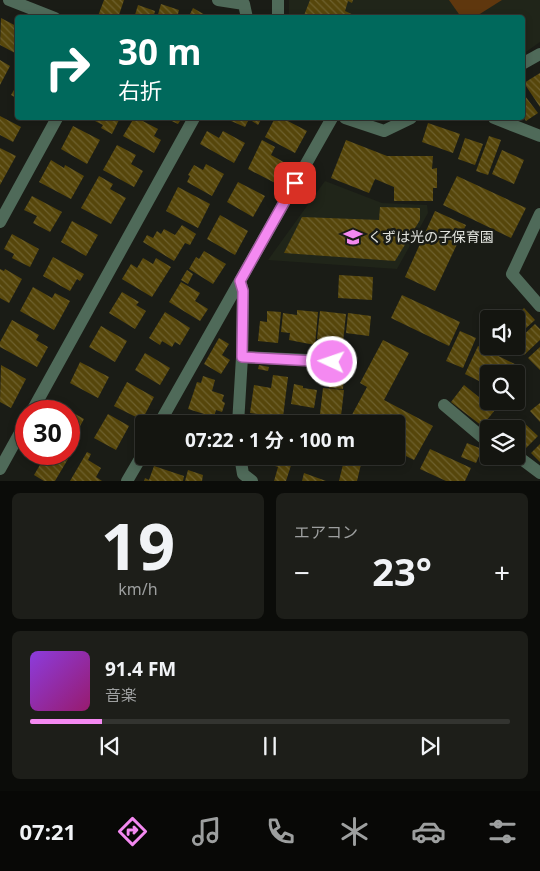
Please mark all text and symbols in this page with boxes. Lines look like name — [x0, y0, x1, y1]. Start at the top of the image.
text: 30 m — [118, 28, 201, 75]
icon: right — [35, 35, 100, 100]
text: 右折 — [118, 75, 162, 105]
pin — [274, 162, 316, 204]
icon: arrive — [281, 169, 309, 197]
school or university icon: くずは光の子保育園 — [342, 226, 364, 248]
place label: くずは光の子保育園 — [368, 227, 494, 246]
map controls — [480, 310, 525, 465]
button: sound — [480, 310, 525, 355]
position arrow — [305, 335, 357, 387]
button: search — [480, 365, 525, 410]
speed limit sign: 30 — [15, 400, 80, 465]
button: layers — [480, 420, 525, 465]
text: 07:22 · 1 分 · 100 m — [185, 427, 355, 453]
text: 19 — [101, 501, 175, 589]
text: エアコン — [294, 521, 358, 543]
text: 23° — [372, 545, 432, 597]
text: − — [294, 553, 310, 591]
text: + — [494, 553, 510, 591]
text: km/h — [118, 578, 158, 600]
text: 91.4 FM — [105, 656, 176, 682]
text: 音楽 — [105, 684, 137, 706]
icon: previous — [96, 732, 124, 760]
icon: pause — [256, 732, 284, 760]
icon: next — [416, 732, 444, 760]
icon: directions — [115, 814, 150, 849]
icon: music — [189, 814, 224, 849]
icon: phone — [263, 814, 298, 849]
icon: climate — [337, 814, 372, 849]
icon: car — [411, 814, 446, 849]
icon: filters — [485, 814, 520, 849]
text: 07:21 — [20, 816, 76, 846]

